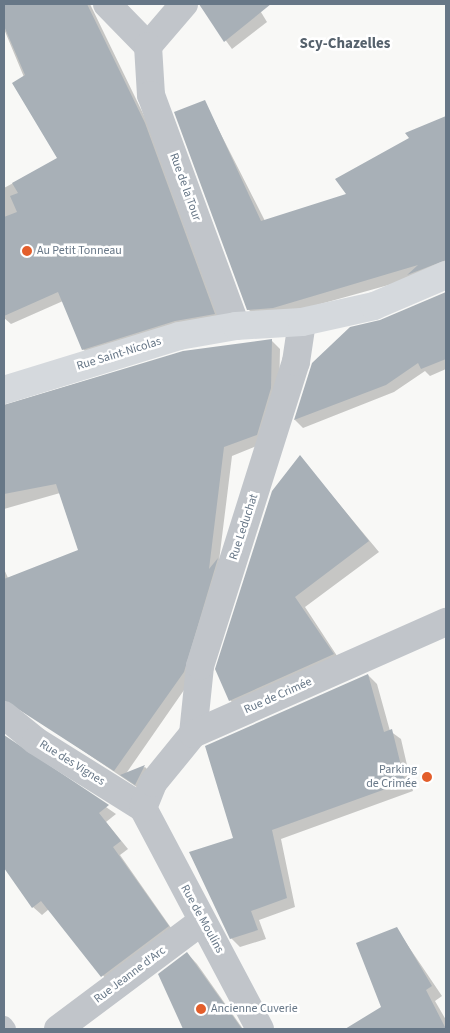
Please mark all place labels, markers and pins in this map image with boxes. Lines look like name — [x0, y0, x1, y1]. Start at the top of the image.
place label: Au Petit Tonneau — [37, 244, 122, 258]
marker: Au Petit Tonneau — [21, 245, 33, 257]
place label: Parking de Crimée — [366, 763, 417, 791]
marker: Parking de Crimée — [421, 771, 433, 783]
place label: Ancienne Cuverie — [211, 1002, 298, 1016]
marker: Ancienne Cuverie — [195, 1003, 207, 1015]

